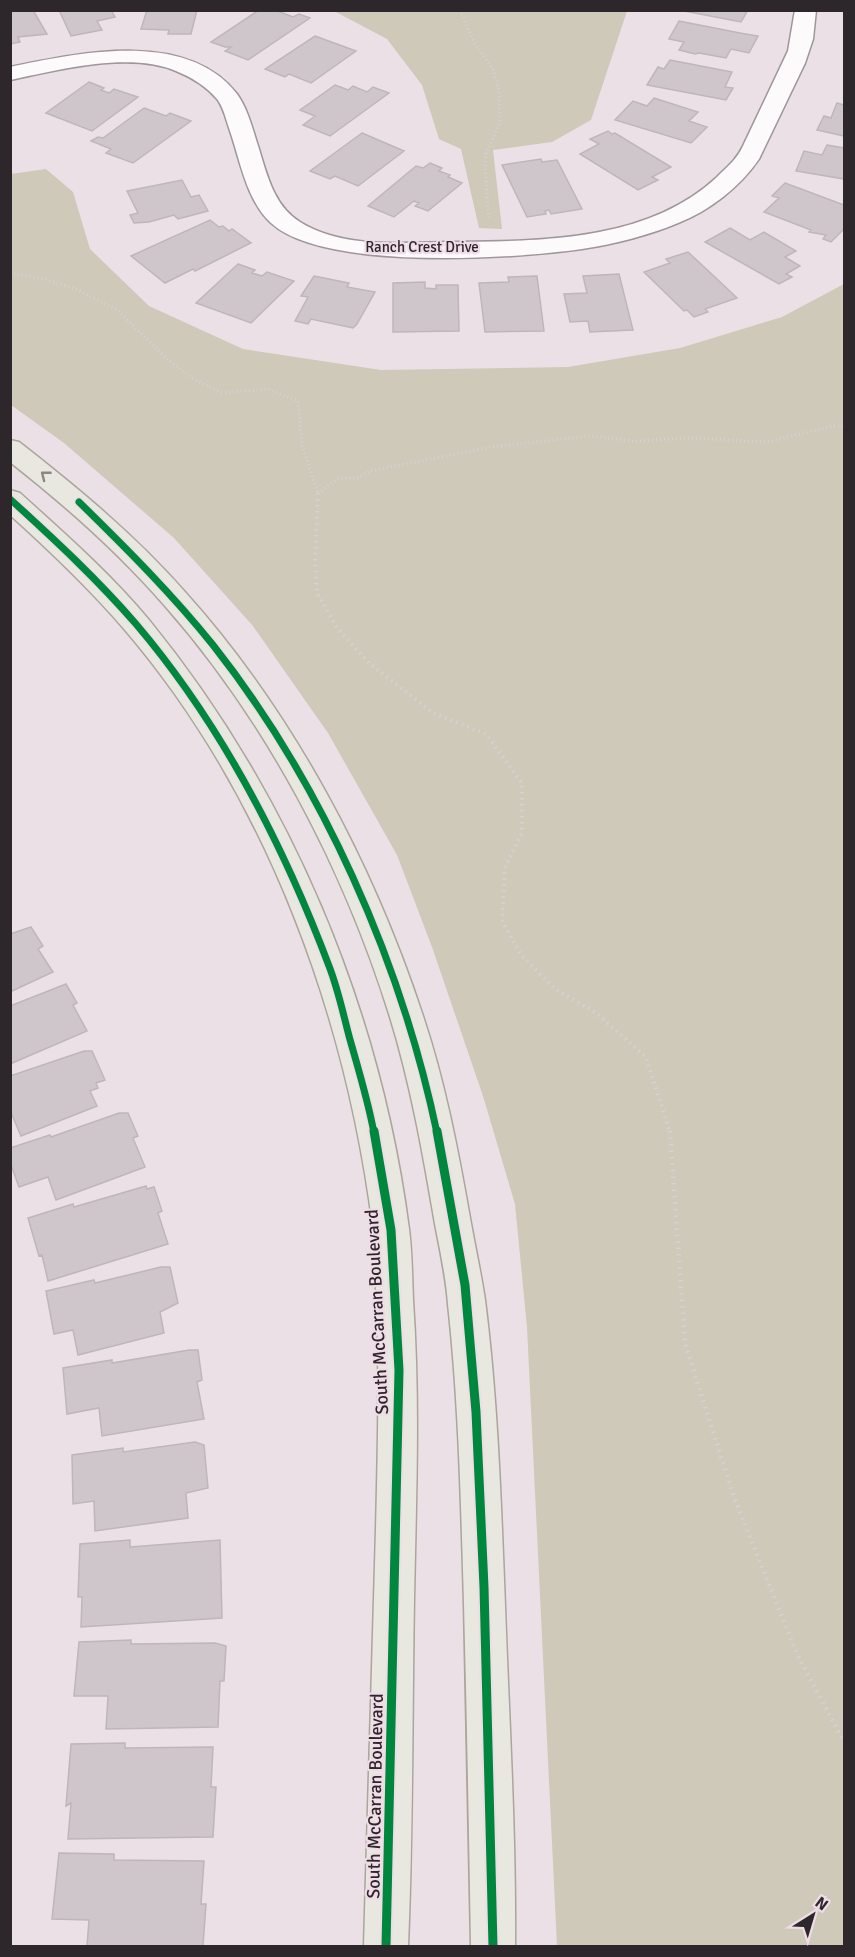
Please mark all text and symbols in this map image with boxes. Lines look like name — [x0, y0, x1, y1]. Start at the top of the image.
street label: Ranch Crest Drive — [365, 238, 479, 256]
one-way arrow — [40, 472, 51, 483]
street label: South McCarran Boulevard — [361, 1209, 393, 1415]
street label: South McCarran Boulevard — [362, 1693, 388, 1899]
north arrow — [783, 1885, 843, 1945]
text: N — [811, 1892, 832, 1915]

